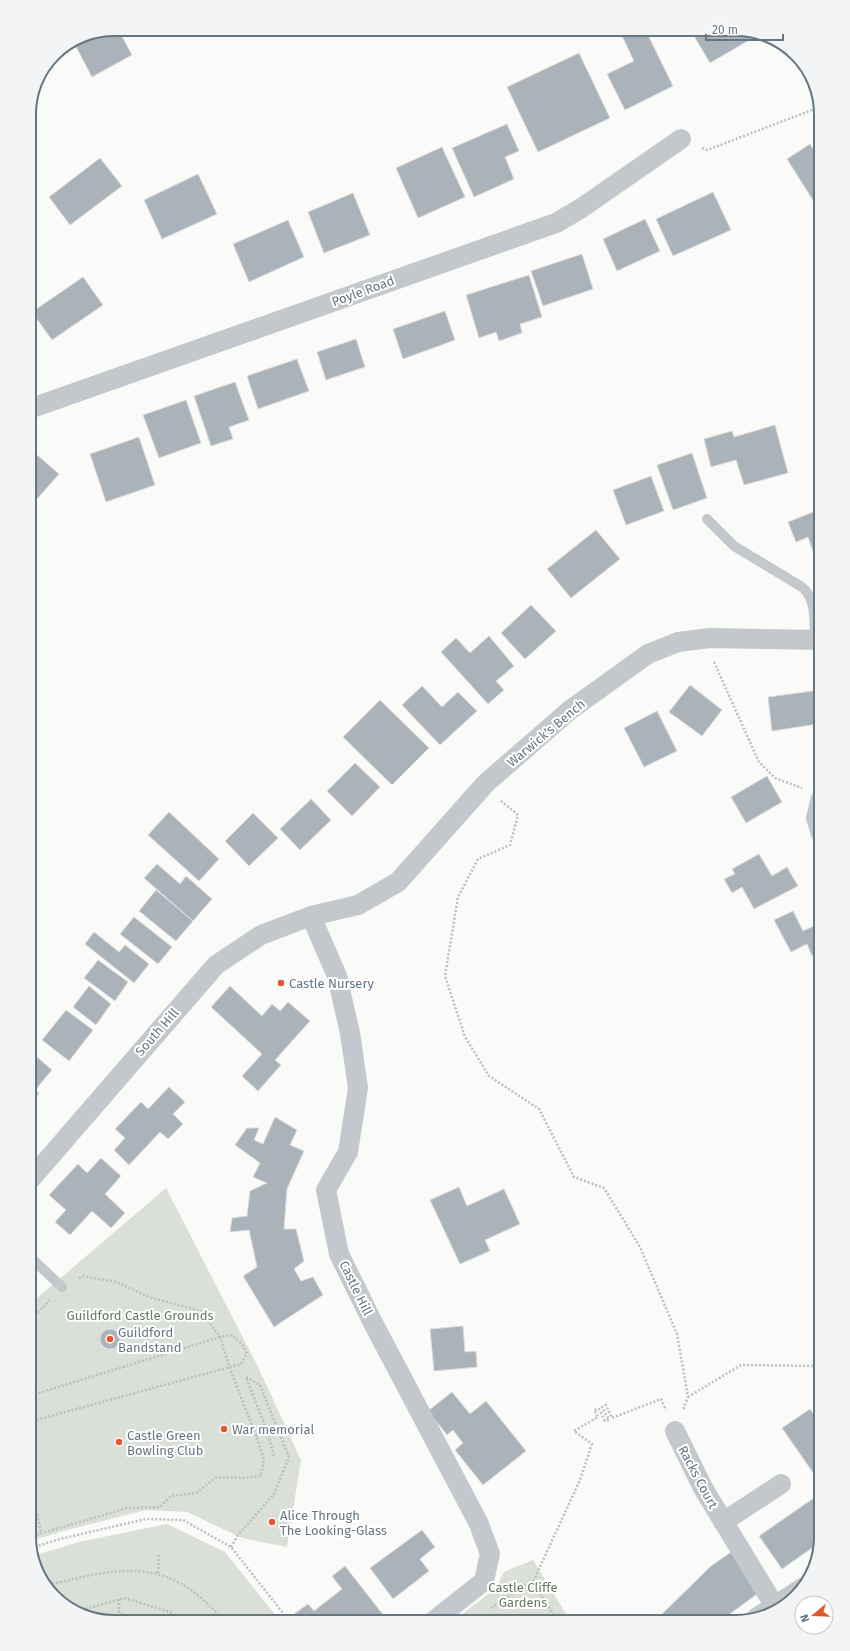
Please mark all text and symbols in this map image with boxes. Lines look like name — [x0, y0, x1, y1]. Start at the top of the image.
scale bar — [706, 16, 783, 42]
text: 20 m — [712, 23, 738, 37]
street label: Poyle Road — [330, 273, 396, 309]
street label: Warwick's Bench — [504, 696, 588, 770]
place label: Castle Nursery — [289, 976, 374, 991]
marker: Castle Nursery — [276, 978, 286, 988]
street label: South Hill — [132, 1005, 182, 1059]
street label: Castle Hill — [336, 1258, 376, 1318]
park label: Guildford Castle Grounds — [66, 1308, 214, 1323]
place label: Guildford Bandstand — [118, 1325, 182, 1355]
marker: Guildford Bandstand — [105, 1334, 115, 1344]
place label: War memorial — [232, 1422, 314, 1437]
marker: War memorial — [219, 1424, 229, 1434]
place label: Castle Green Bowling Club — [127, 1428, 203, 1458]
marker: Castle Green Bowling Club — [114, 1437, 124, 1447]
street label: Racks Court — [675, 1443, 721, 1511]
place label: Alice Through The Looking-Glass — [280, 1508, 387, 1538]
marker: Alice Through The Looking-Glass — [267, 1517, 277, 1527]
park label: Castle Cliffe Gardens — [488, 1580, 558, 1610]
north arrow — [794, 1595, 834, 1635]
text: N — [798, 1613, 812, 1624]

